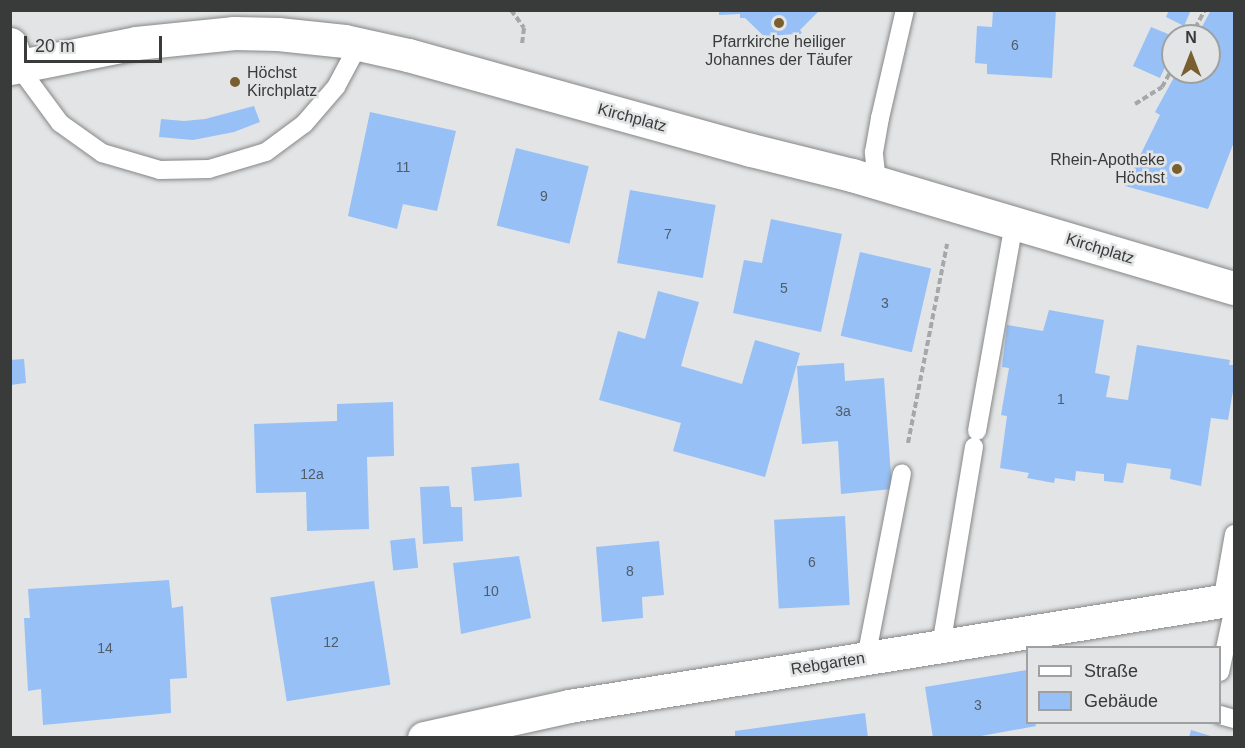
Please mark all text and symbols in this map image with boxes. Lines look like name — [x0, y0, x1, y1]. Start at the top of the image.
marker: Pfarrkirche heiliger Johannes der Täufer — [772, 16, 786, 30]
scale bar — [27, 24, 165, 62]
north arrow — [1161, 24, 1221, 84]
text: N — [1185, 29, 1197, 46]
place label: Pfarrkirche heiliger Johannes der Täufer — [705, 32, 853, 70]
text: 20 m — [35, 36, 75, 56]
house number: 6 — [1011, 37, 1019, 53]
place label: Höchst Kirchplatz — [247, 63, 317, 101]
marker: Höchst Kirchplatz — [228, 75, 242, 89]
street label: Kirchplatz — [596, 100, 668, 136]
place label: Rhein-Apotheke Höchst — [1050, 150, 1165, 188]
house number: 11 — [396, 159, 410, 175]
marker: Rhein-Apotheke Höchst — [1170, 162, 1184, 176]
house number: 9 — [540, 188, 548, 204]
house number: 7 — [664, 226, 672, 242]
street label: Kirchplatz — [1064, 230, 1136, 268]
house number: 5 — [780, 280, 788, 296]
house number: 3 — [881, 295, 889, 311]
house number: 1 — [1057, 391, 1065, 407]
house number: 3a — [835, 403, 851, 419]
house number: 12a — [300, 466, 324, 482]
house number: 6 — [808, 554, 816, 570]
house number: 8 — [626, 563, 634, 579]
house number: 10 — [483, 583, 499, 599]
house number: 12 — [323, 634, 339, 650]
house number: 14 — [97, 640, 113, 656]
legend — [1026, 646, 1221, 724]
street label: Rebgarten — [790, 649, 866, 679]
text: Straße — [1084, 661, 1138, 681]
text: Gebäude — [1084, 691, 1158, 711]
house number: 3 — [974, 697, 982, 713]

